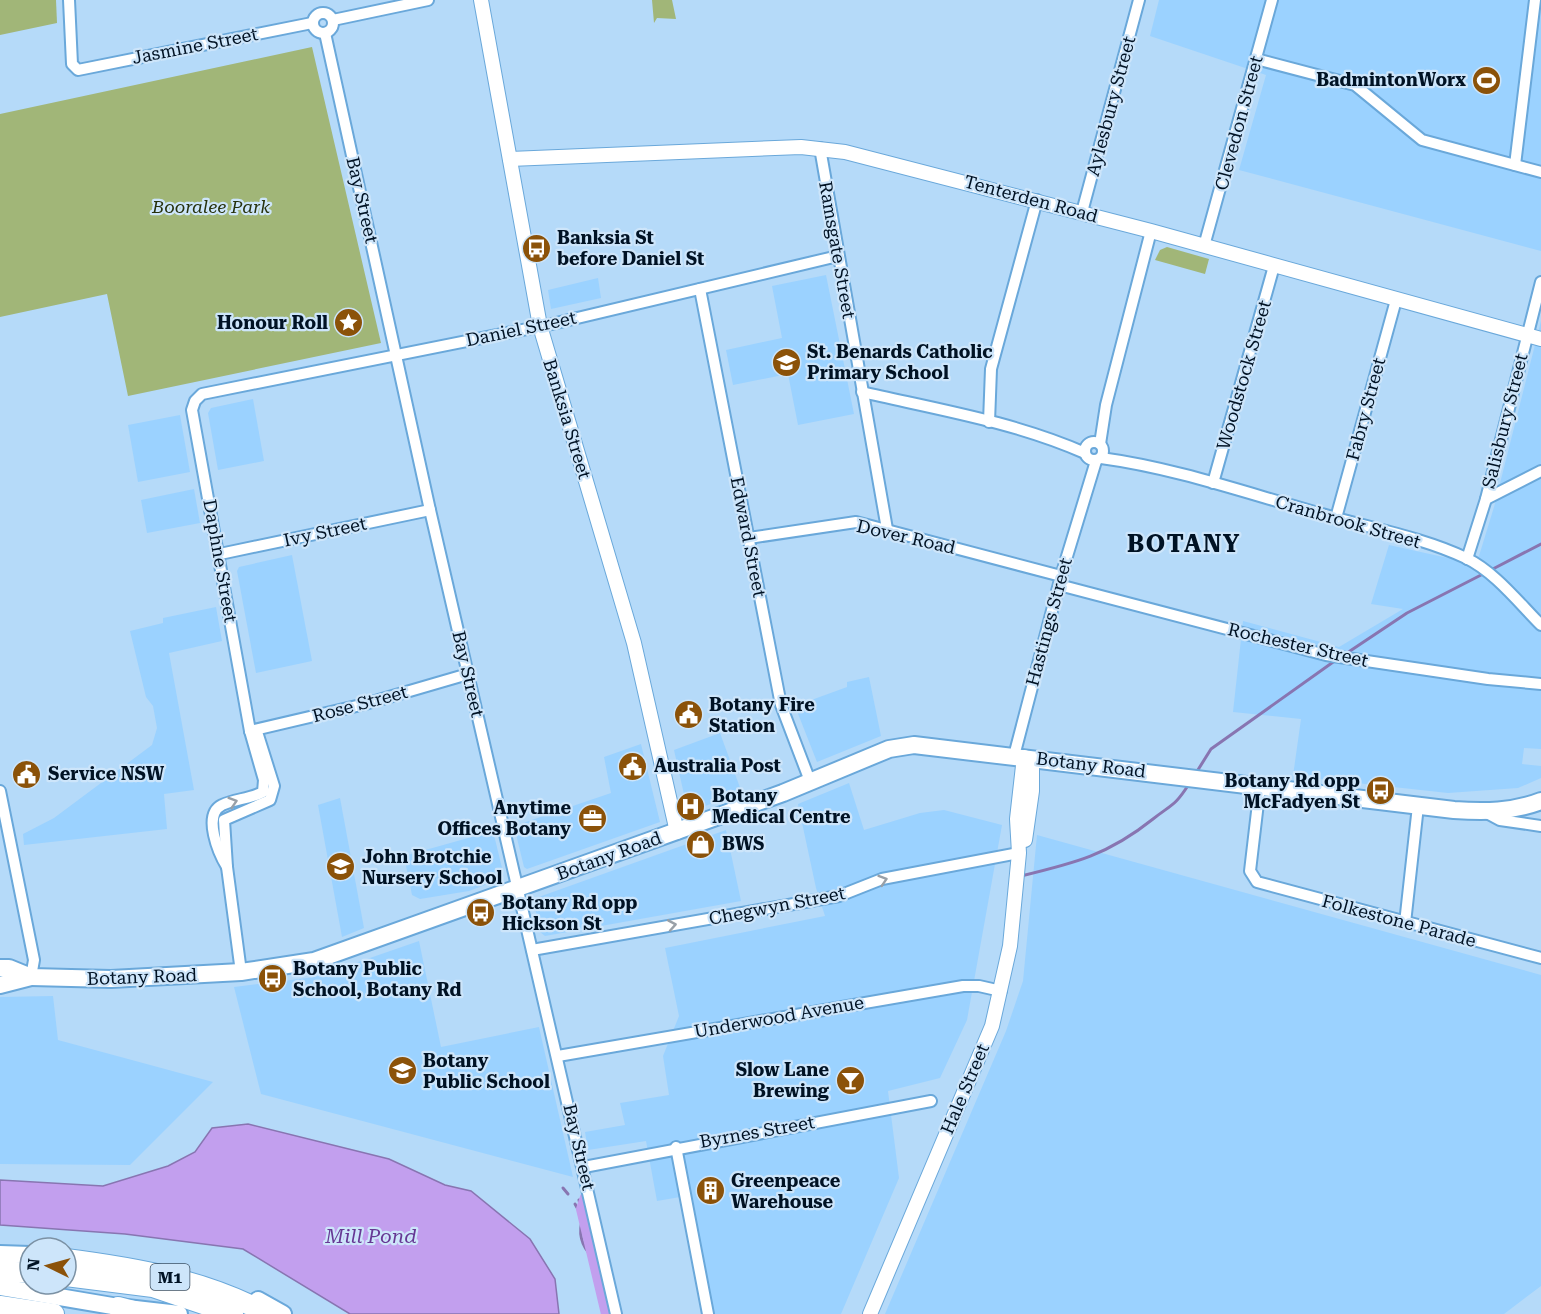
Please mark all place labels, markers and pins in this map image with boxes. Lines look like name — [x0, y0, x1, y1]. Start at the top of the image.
sports icon: BadmintonWorx — [1471, 64, 1503, 96]
place label: BadmintonWorx — [1316, 69, 1466, 90]
place label: Banksia St before Daniel St — [557, 227, 704, 269]
bus stop icon: Banksia St before Daniel St — [520, 232, 552, 264]
place icon: Honour Roll — [333, 307, 365, 339]
place label: Honour Roll — [217, 312, 328, 333]
place label: St. Benards Catholic Primary School — [807, 341, 993, 383]
school or university icon: St. Benards Catholic Primary School — [770, 346, 802, 378]
place label: Botany Fire Station — [709, 694, 815, 736]
public building icon: Botany Fire Station — [672, 699, 704, 731]
public building icon: Australia Post — [617, 750, 649, 782]
place label: Australia Post — [654, 755, 781, 776]
public building icon: Service NSW — [11, 758, 43, 790]
place label: Service NSW — [48, 763, 165, 784]
place label: Botany Rd opp McFadyen St — [1225, 770, 1360, 812]
bus stop icon: Botany Rd opp McFadyen St — [1365, 775, 1397, 807]
place label: Botany Medical Centre — [712, 785, 851, 827]
hospital icon: Botany Medical Centre — [675, 790, 707, 822]
place label: Anytime Offices Botany — [438, 797, 571, 839]
office icon: Anytime Offices Botany — [576, 802, 608, 834]
shop icon: BWS — [685, 828, 717, 860]
place label: BWS — [722, 833, 764, 854]
place label: John Brotchie Nursery School — [362, 846, 503, 888]
school or university icon: John Brotchie Nursery School — [325, 851, 357, 883]
place label: Botany Rd opp Hickson St — [502, 892, 637, 934]
bus stop icon: Botany Rd opp Hickson St — [465, 897, 497, 929]
place label: Botany Public School, Botany Rd — [293, 958, 462, 1000]
bus stop icon: Botany Public School, Botany Rd — [256, 963, 288, 995]
place label: Botany Public School — [423, 1050, 550, 1092]
school or university icon: Botany Public School — [386, 1055, 418, 1087]
place label: Slow Lane Brewing — [736, 1059, 830, 1101]
bar icon: Slow Lane Brewing — [834, 1064, 866, 1096]
place label: Greenpeace Warehouse — [731, 1170, 841, 1212]
building icon: Greenpeace Warehouse — [694, 1175, 726, 1207]

